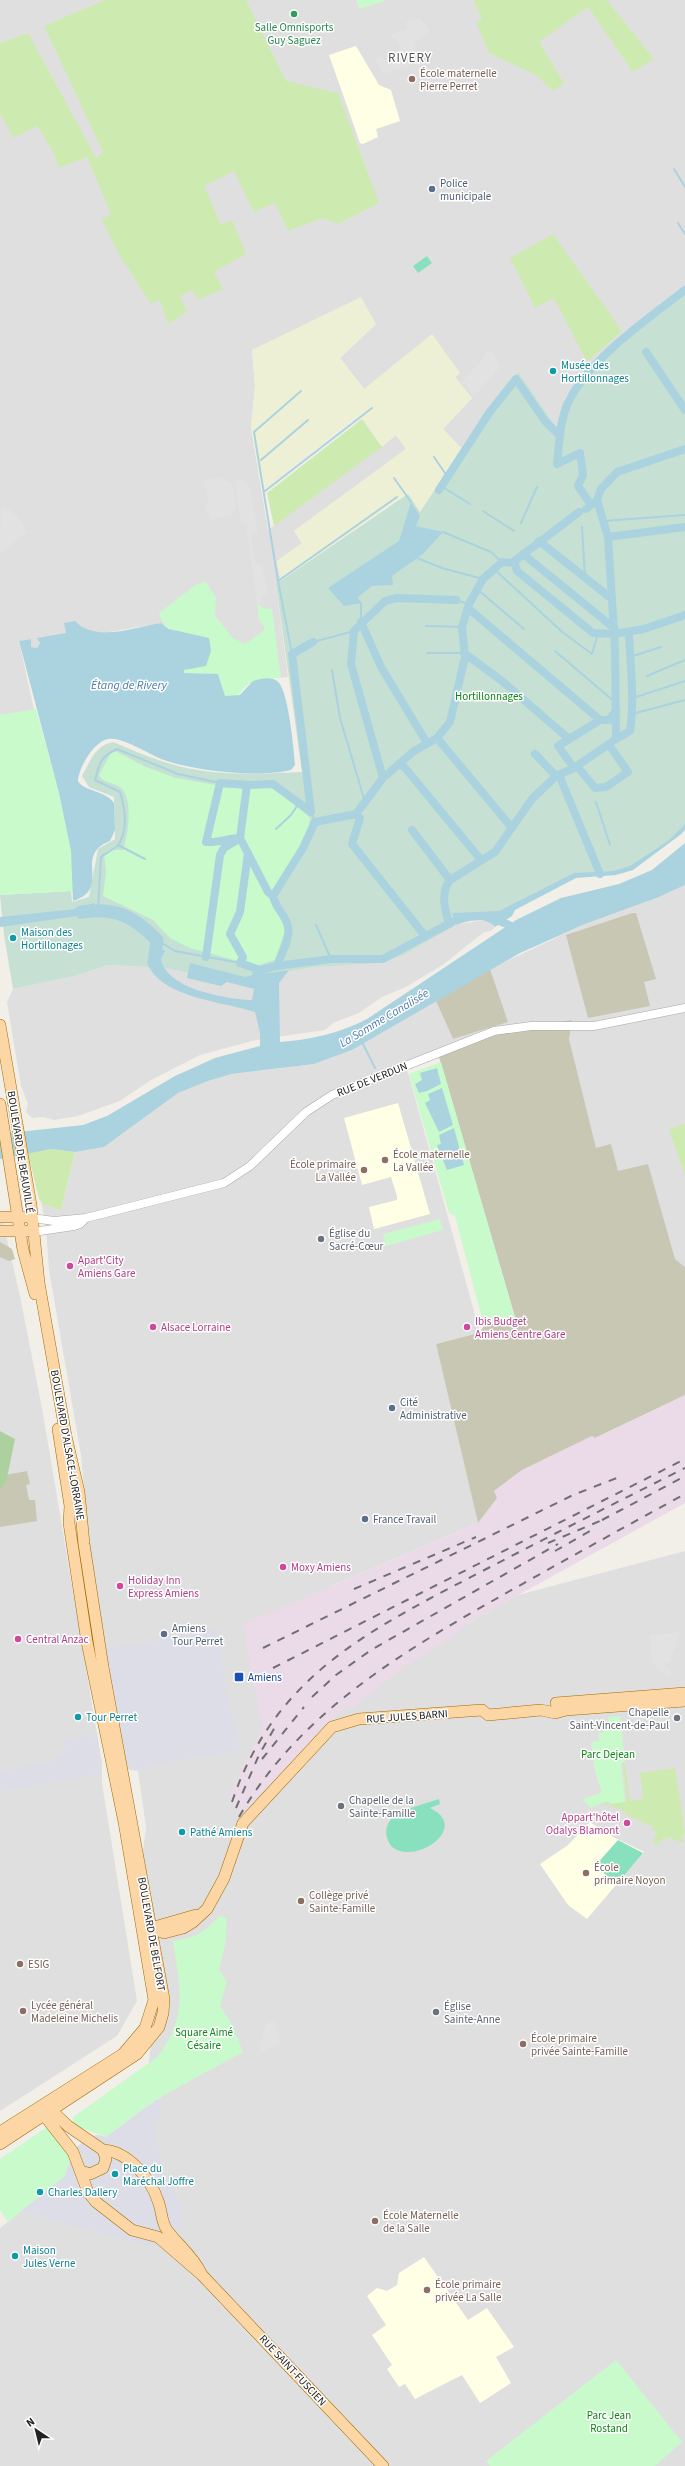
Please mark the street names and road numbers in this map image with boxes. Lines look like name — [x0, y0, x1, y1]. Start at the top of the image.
street label: RUE DE VERDUN — [335, 1058, 410, 1100]
street label: BOULEVARD DE BEAUVILLÉ — [3, 1090, 38, 1215]
street label: BOULEVARD D'ALSACE-LORRAINE — [47, 1369, 88, 1522]
street label: RUE JULES BARNI — [366, 1706, 448, 1727]
street label: BOULEVARD DE BELFORT — [134, 1876, 169, 1992]
street label: RUE SAINT-FUSCIEN — [256, 2332, 330, 2409]

